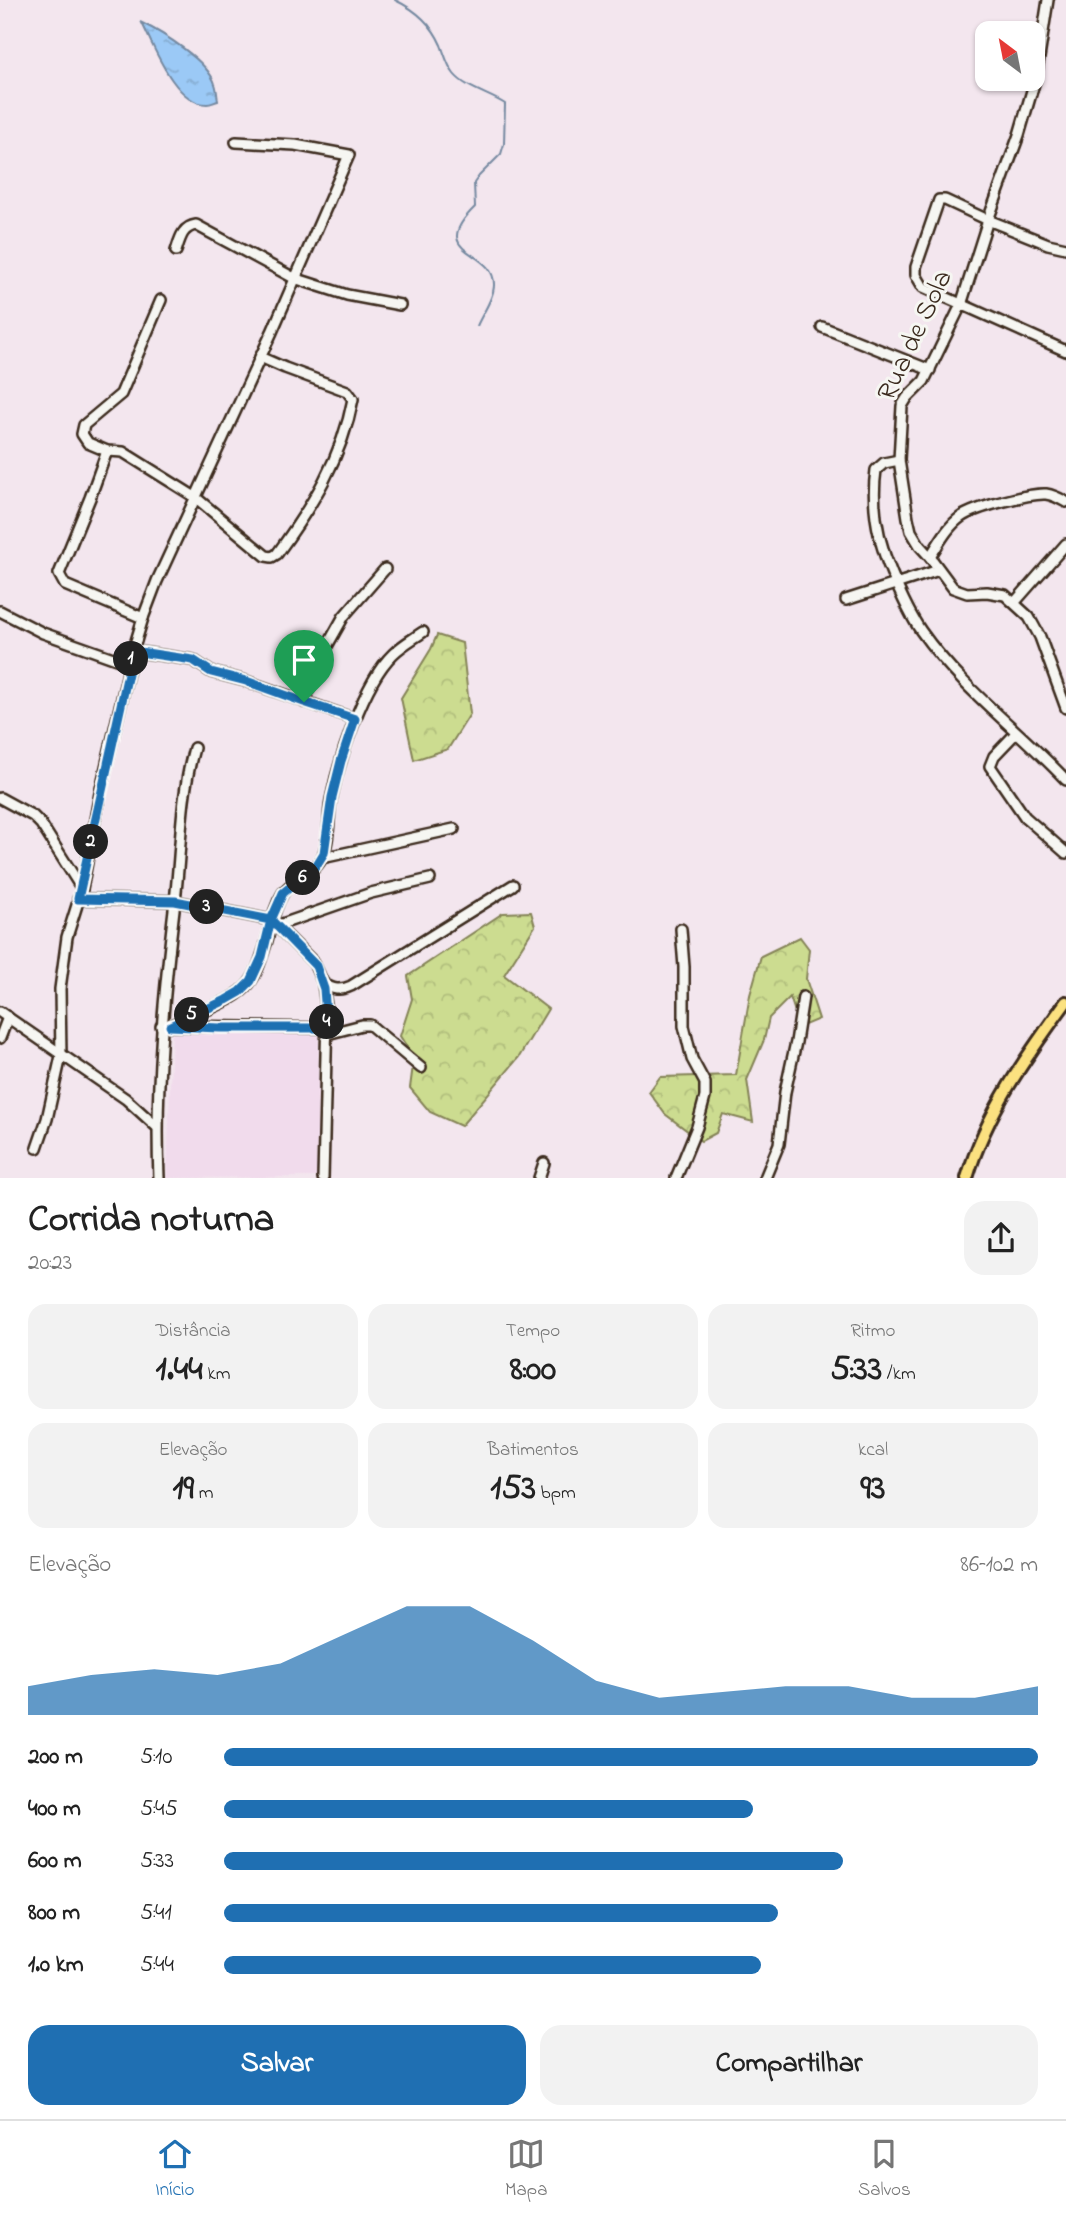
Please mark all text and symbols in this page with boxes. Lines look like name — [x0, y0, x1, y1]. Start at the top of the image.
north arrow — [975, 21, 1045, 91]
map controls — [975, 21, 1045, 91]
street label: Rua de Sola — [868, 264, 964, 408]
pin — [274, 630, 334, 702]
icon: arrive — [285, 641, 323, 679]
pin: 1 — [114, 642, 148, 676]
text: 1 — [127, 645, 134, 672]
pin: 2 — [74, 824, 108, 860]
text: 2 — [86, 828, 95, 855]
pin: 6 — [286, 860, 320, 896]
text: 6 — [298, 864, 307, 891]
pin: 3 — [190, 890, 224, 925]
text: 3 — [203, 893, 210, 920]
pin: 5 — [174, 998, 210, 1032]
text: 5 — [186, 1001, 197, 1028]
pin: 4 — [310, 1004, 344, 1040]
text: 4 — [323, 1008, 330, 1035]
text: Corrida noturna — [28, 1193, 274, 1249]
button: share — [964, 1201, 1038, 1275]
text: 20:23 — [28, 1247, 72, 1280]
text: Distância — [155, 1318, 231, 1345]
text: Tempo — [506, 1318, 560, 1345]
text: Ritmo — [851, 1318, 895, 1345]
text: 1.44 — [156, 1345, 203, 1396]
text: 8:00 — [510, 1345, 556, 1396]
text: 5:33 — [830, 1345, 882, 1396]
text: km — [203, 1361, 230, 1388]
text: /km — [882, 1361, 916, 1388]
text: Elevação — [159, 1437, 227, 1464]
text: Batimentos — [487, 1437, 579, 1464]
text: kcal — [858, 1437, 888, 1464]
text: 19 — [172, 1464, 194, 1515]
text: 153 — [490, 1464, 536, 1515]
text: 93 — [861, 1464, 886, 1515]
text: m — [194, 1480, 214, 1507]
text: bpm — [536, 1480, 576, 1507]
text: Elevação — [28, 1549, 111, 1582]
text: 86–102 m — [960, 1549, 1038, 1582]
text: 200 m — [28, 1741, 83, 1774]
text: 5:10 — [140, 1741, 172, 1774]
text: 400 m — [28, 1793, 81, 1826]
text: 5:45 — [140, 1793, 178, 1826]
text: 600 m — [28, 1845, 82, 1878]
text: 5:33 — [140, 1845, 174, 1878]
text: 800 m — [28, 1897, 80, 1930]
text: 5:41 — [140, 1897, 172, 1930]
text: 1.0 km — [28, 1949, 84, 1982]
text: 5:44 — [140, 1949, 174, 1982]
button: Salvar — [28, 2025, 526, 2105]
button: Compartilhar — [540, 2025, 1038, 2105]
tab: Início — [155, 2135, 194, 2204]
tab: Mapa — [505, 2135, 547, 2204]
tab: Salvos — [858, 2135, 911, 2204]

